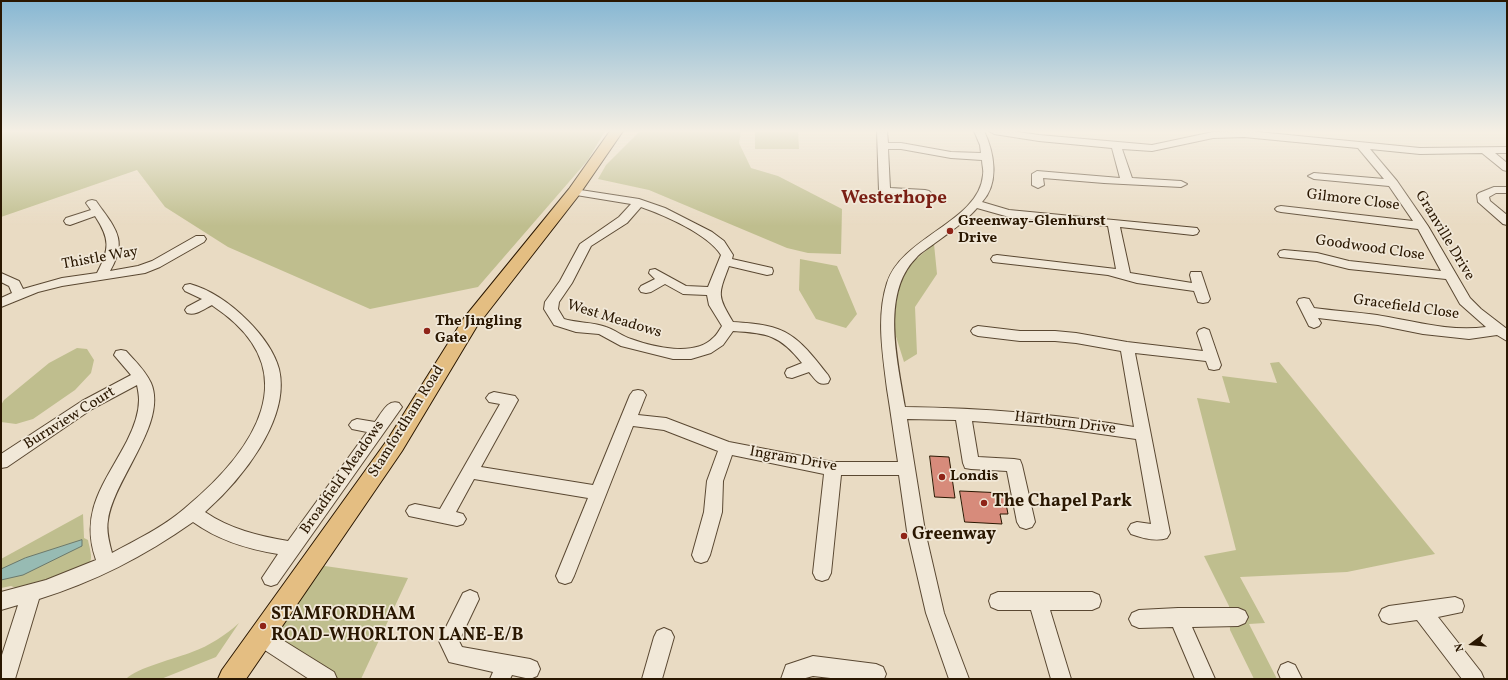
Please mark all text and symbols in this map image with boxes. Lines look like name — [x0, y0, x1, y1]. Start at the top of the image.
street label: Gilmore Close — [1306, 186, 1400, 216]
street label: Granville Drive — [1410, 188, 1478, 284]
district label: Westerhope — [841, 189, 947, 211]
place label: Greenway-Glenhurst Drive — [958, 213, 1106, 248]
marker: Greenway-Glenhurst Drive — [945, 226, 955, 236]
street label: Goodwood Close — [1314, 232, 1426, 266]
street label: Thistle Way — [60, 243, 140, 275]
street label: Gracefield Close — [1352, 292, 1460, 324]
street label: West Meadows — [564, 297, 664, 343]
place label: The Jingling Gate — [435, 313, 522, 348]
marker: The Jingling Gate — [422, 326, 432, 336]
street label: Stamfordham Road — [365, 363, 449, 481]
street label: Burnview Court — [21, 384, 119, 454]
street label: Hartburn Drive — [1013, 409, 1117, 439]
street label: Broadfield Meadows — [297, 418, 389, 538]
street label: Ingram Drive — [748, 443, 838, 477]
place label: Londis — [950, 468, 999, 486]
marker: Londis — [937, 472, 947, 482]
place label: The Chapel Park — [992, 492, 1132, 514]
marker: The Chapel Park — [979, 498, 989, 508]
place label: Greenway — [912, 525, 996, 547]
marker: Greenway — [899, 531, 909, 541]
place label: STAMFORDHAM ROAD-WHORLTON LANE-E/B — [271, 605, 523, 648]
marker: STAMFORDHAM ROAD-WHORLTON LANE-E/B — [258, 621, 268, 631]
north arrow — [1452, 624, 1492, 664]
text: N — [1452, 642, 1468, 653]

